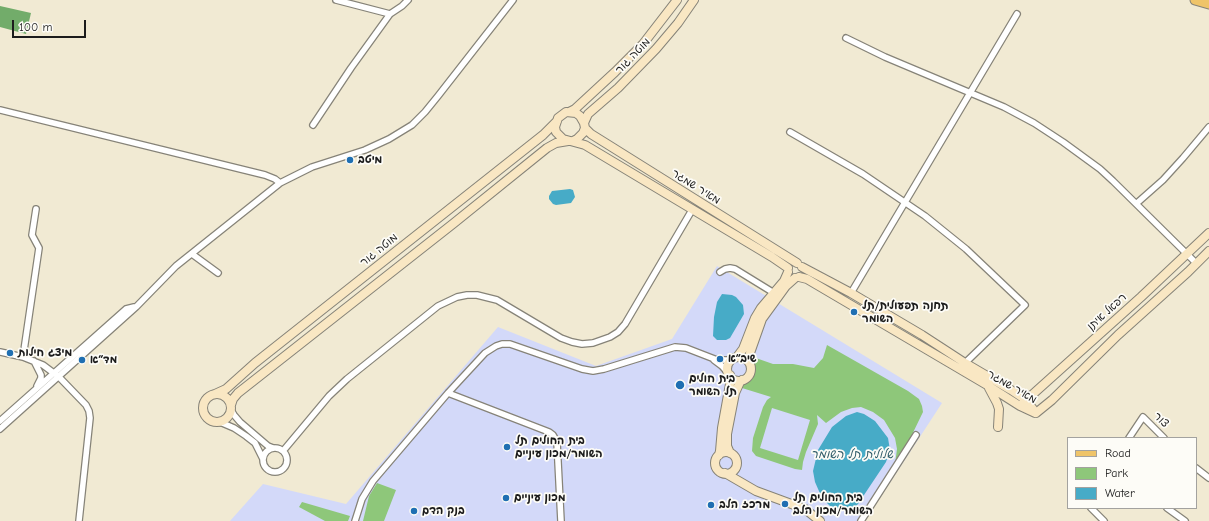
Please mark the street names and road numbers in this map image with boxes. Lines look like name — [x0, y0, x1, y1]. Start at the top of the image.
street label: מוטה גור — [613, 35, 653, 77]
street label: מאיר שמגר — [669, 167, 723, 207]
street label: מוטה גור — [358, 231, 400, 269]
street label: רפאל איתן — [1085, 291, 1129, 333]
street label: מאיר שמגר — [985, 368, 1039, 406]
street label: צור — [1151, 410, 1171, 430]

